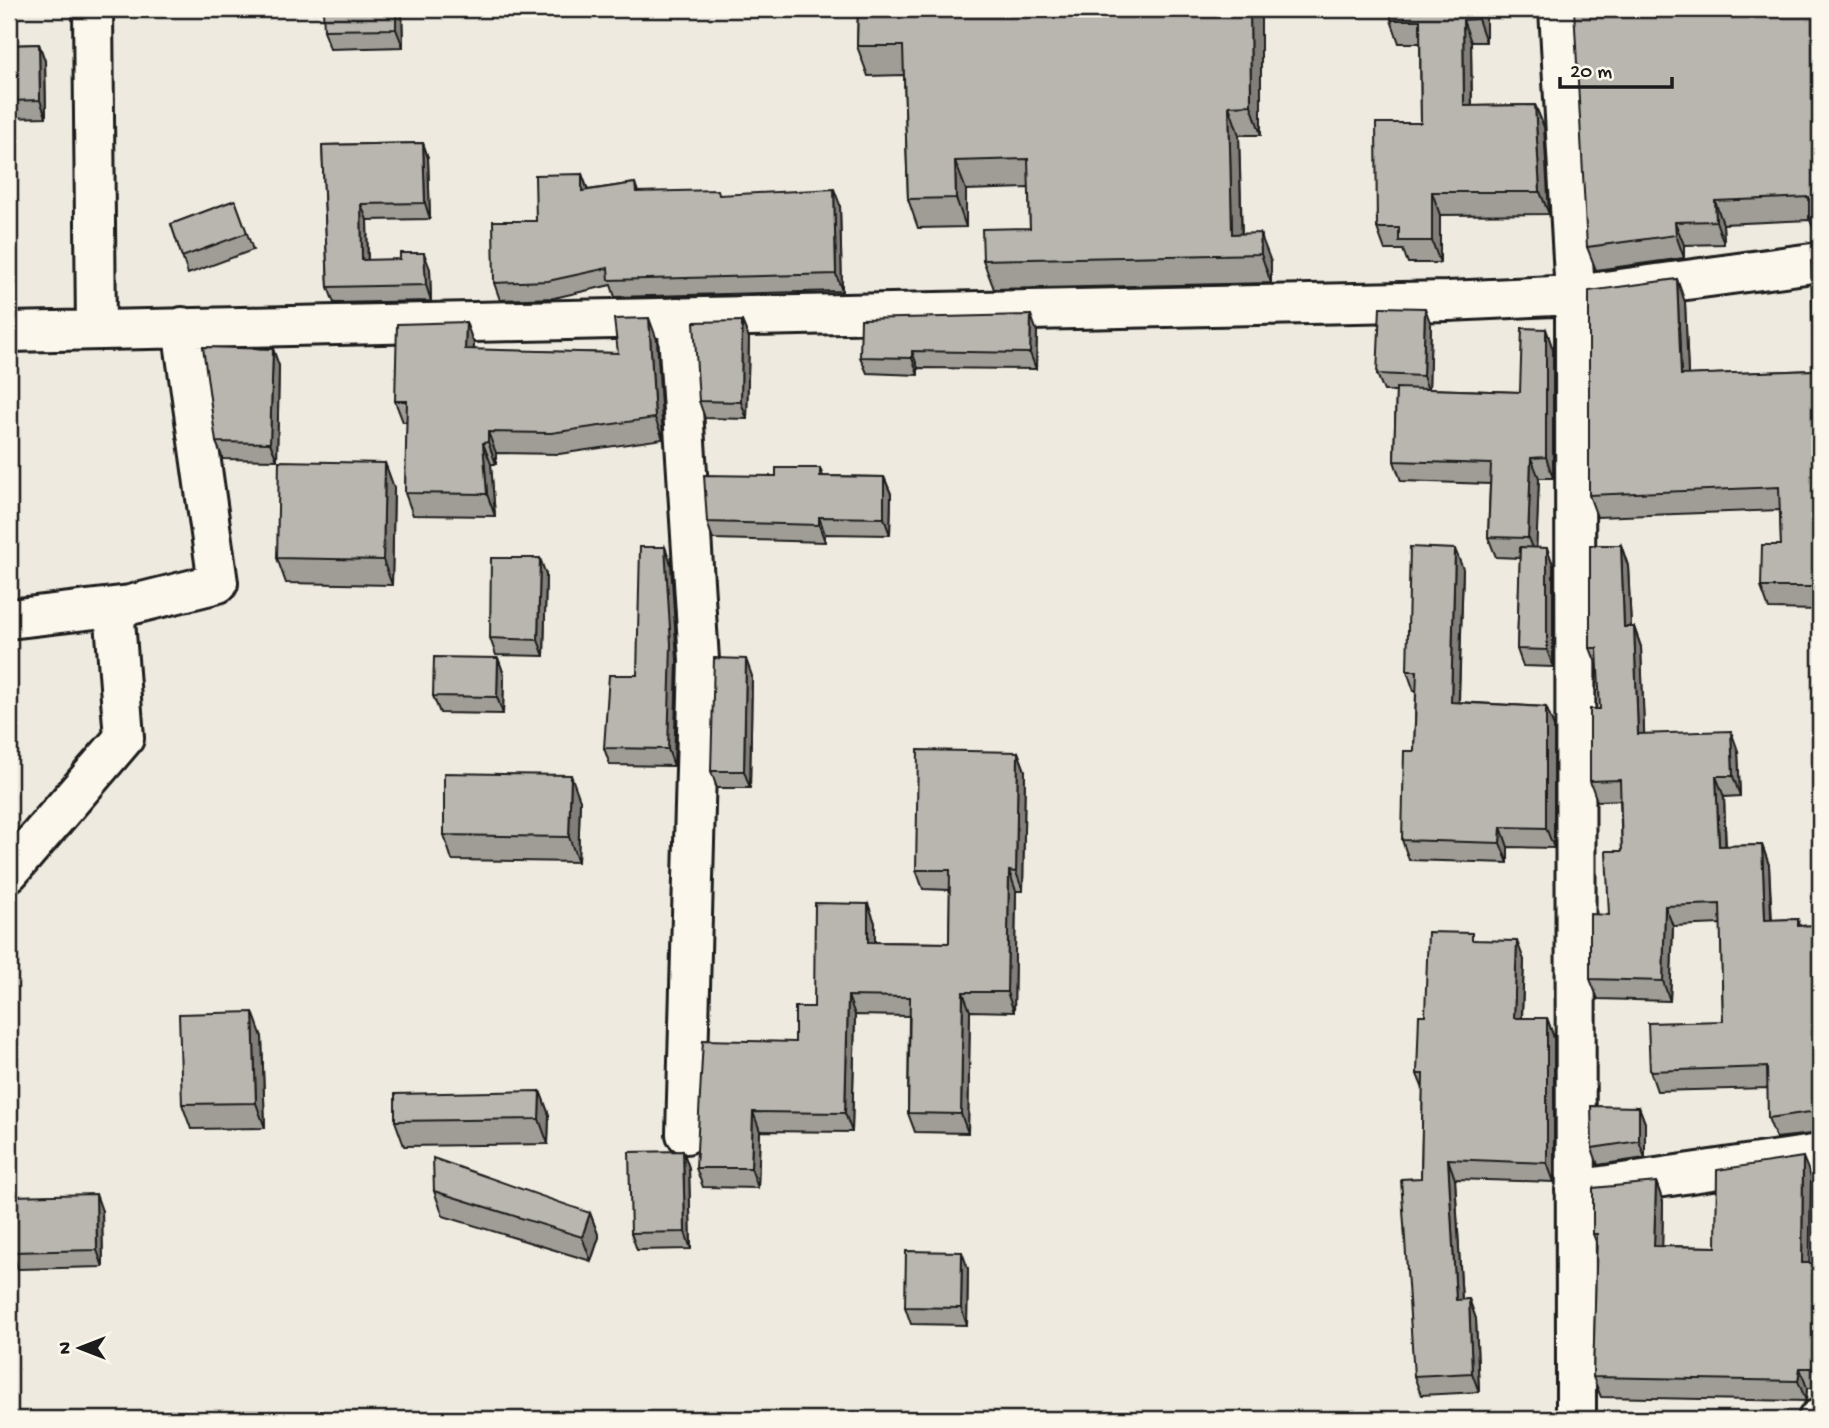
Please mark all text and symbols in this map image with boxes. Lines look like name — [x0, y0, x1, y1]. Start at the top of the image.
scale bar — [1560, 46, 1672, 90]
text: 20 m — [1570, 61, 1612, 86]
north arrow — [46, 1312, 116, 1382]
text: N — [55, 1342, 78, 1354]

